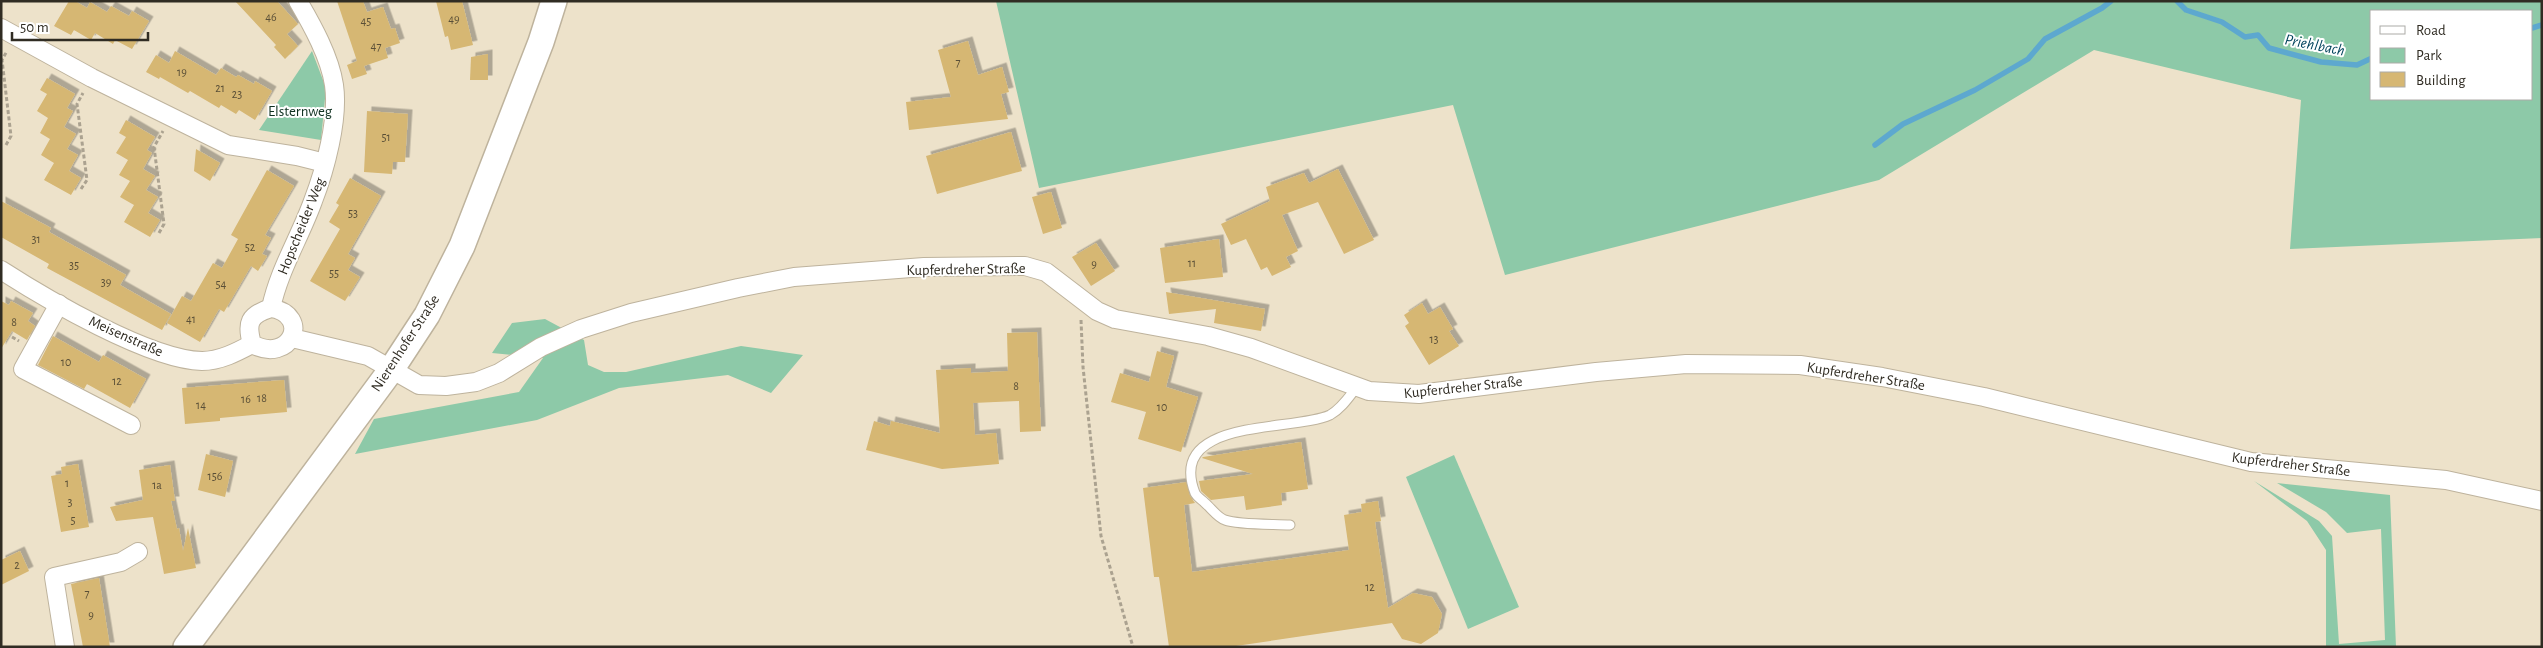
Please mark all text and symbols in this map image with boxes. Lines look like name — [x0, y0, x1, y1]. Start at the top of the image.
scale bar — [12, 10, 149, 42]
legend — [2370, 10, 2533, 100]
house number: 46 — [265, 11, 277, 23]
house number: 49 — [448, 13, 460, 25]
house number: 45 — [361, 15, 371, 27]
text: 50 m — [20, 20, 49, 35]
text: Road — [2416, 23, 2446, 38]
water label: Priehlbach — [2283, 31, 2346, 59]
house number: 47 — [371, 40, 381, 52]
text: Park — [2416, 48, 2442, 63]
house number: 7 — [955, 56, 961, 68]
house number: 19 — [177, 66, 187, 78]
text: Building — [2416, 73, 2466, 88]
house number: 21 — [215, 82, 225, 94]
house number: 23 — [232, 88, 242, 100]
park label: Elsternweg — [268, 104, 333, 119]
house number: 51 — [381, 131, 391, 143]
street label: Hopscheider Weg — [275, 175, 328, 277]
house number: 53 — [348, 207, 358, 219]
house number: 31 — [31, 233, 41, 245]
house number: 52 — [245, 241, 256, 253]
house number: 11 — [1188, 257, 1196, 269]
house number: 9 — [1091, 258, 1097, 270]
house number: 35 — [69, 259, 79, 271]
street label: Kupferdreher Straße — [906, 261, 1026, 278]
house number: 55 — [329, 267, 339, 279]
house number: 39 — [101, 276, 112, 288]
house number: 54 — [216, 278, 227, 290]
street label: Nierenhofer Straße — [369, 292, 442, 394]
street label: Meisenstraße — [86, 313, 165, 360]
house number: 41 — [186, 313, 196, 325]
house number: 8 — [11, 316, 17, 328]
house number: 13 — [1429, 333, 1439, 345]
house number: 10 — [61, 356, 71, 368]
street label: Kupferdreher Straße — [1806, 360, 1926, 393]
street label: Kupferdreher Straße — [1403, 374, 1523, 401]
house number: 12 — [112, 375, 122, 387]
house number: 8 — [1013, 380, 1019, 392]
house number: 18 — [257, 392, 267, 404]
house number: 16 — [241, 393, 251, 405]
house number: 14 — [196, 399, 206, 411]
house number: 10 — [1157, 401, 1167, 413]
street label: Kupferdreher Straße — [2231, 450, 2351, 479]
house number: 156 — [208, 470, 223, 482]
house number: 1 — [65, 477, 69, 489]
house number: 1a — [152, 479, 162, 491]
house number: 3 — [68, 496, 73, 508]
house number: 5 — [70, 514, 76, 526]
house number: 2 — [14, 559, 20, 571]
house number: 12 — [1365, 581, 1375, 593]
house number: 7 — [84, 587, 90, 599]
house number: 9 — [88, 609, 94, 621]

